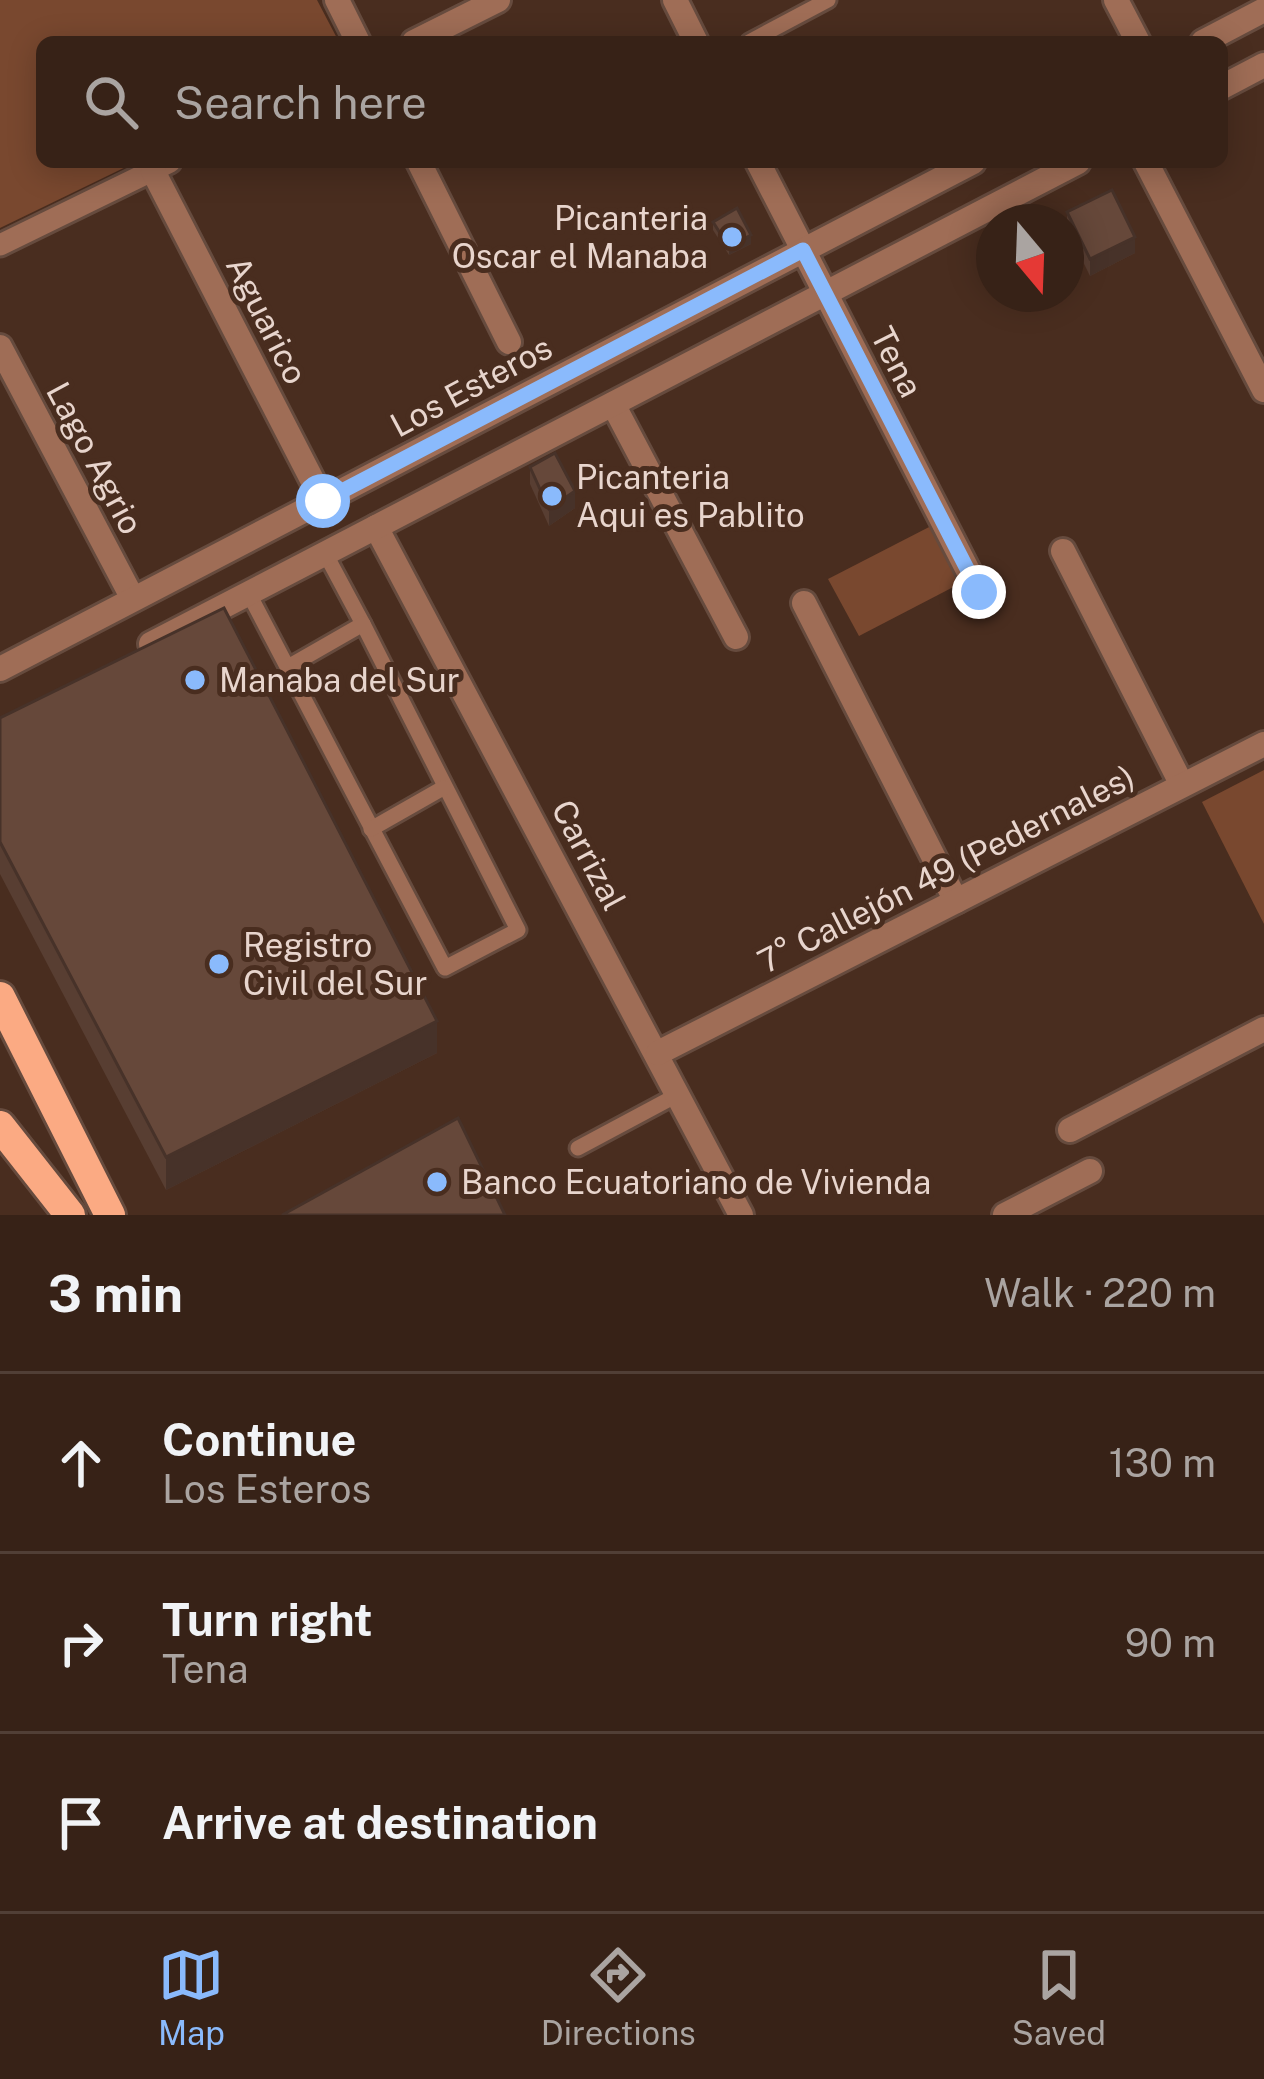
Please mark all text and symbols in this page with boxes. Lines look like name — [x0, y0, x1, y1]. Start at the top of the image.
search box — [36, 36, 1228, 168]
icon: search — [78, 69, 144, 135]
text: Search here — [174, 76, 427, 129]
place label: Picanteria Oscar el Manaba — [452, 199, 708, 275]
north arrow — [976, 204, 1084, 312]
marker: Picanteria Oscar el Manaba — [719, 224, 745, 250]
street label: Aguarico — [219, 250, 315, 390]
street label: Tena — [863, 321, 931, 403]
street label: Los Esteros — [384, 328, 558, 444]
street label: Lago Agrio — [39, 376, 151, 540]
place label: Picanteria Aqui es Pablito — [576, 458, 805, 534]
route start — [296, 474, 350, 528]
marker: Picanteria Aqui es Pablito — [539, 483, 565, 509]
route end — [952, 565, 1006, 619]
place label: Manaba del Sur — [219, 661, 460, 699]
marker: Manaba del Sur — [182, 667, 208, 693]
street label: 7° Callejón 49 (Pedernales) — [751, 757, 1141, 981]
street label: Carrizal — [544, 794, 634, 916]
place label: Registro Civil del Sur — [243, 926, 427, 1002]
marker: Registro Civil del Sur — [206, 951, 232, 977]
place label: Banco Ecuatoriano de Vivienda — [461, 1163, 931, 1201]
marker: Banco Ecuatoriano de Vivienda — [424, 1169, 450, 1195]
text: 3 min — [48, 1264, 183, 1323]
text: Walk · 220 m — [984, 1270, 1216, 1316]
text: Continue — [162, 1413, 356, 1466]
icon: ahead — [48, 1430, 114, 1496]
text: 130 m — [1109, 1440, 1216, 1486]
text: Los Esteros — [162, 1466, 371, 1512]
text: Turn right — [162, 1593, 373, 1646]
icon: right — [48, 1610, 114, 1676]
text: 90 m — [1125, 1620, 1216, 1666]
text: Tena — [162, 1646, 249, 1692]
icon: arrive — [48, 1790, 114, 1856]
text: Arrive at destination — [162, 1796, 598, 1849]
tab: Map — [158, 1942, 225, 2052]
tab: Directions — [541, 1942, 696, 2052]
tab: Saved — [1012, 1942, 1106, 2052]

